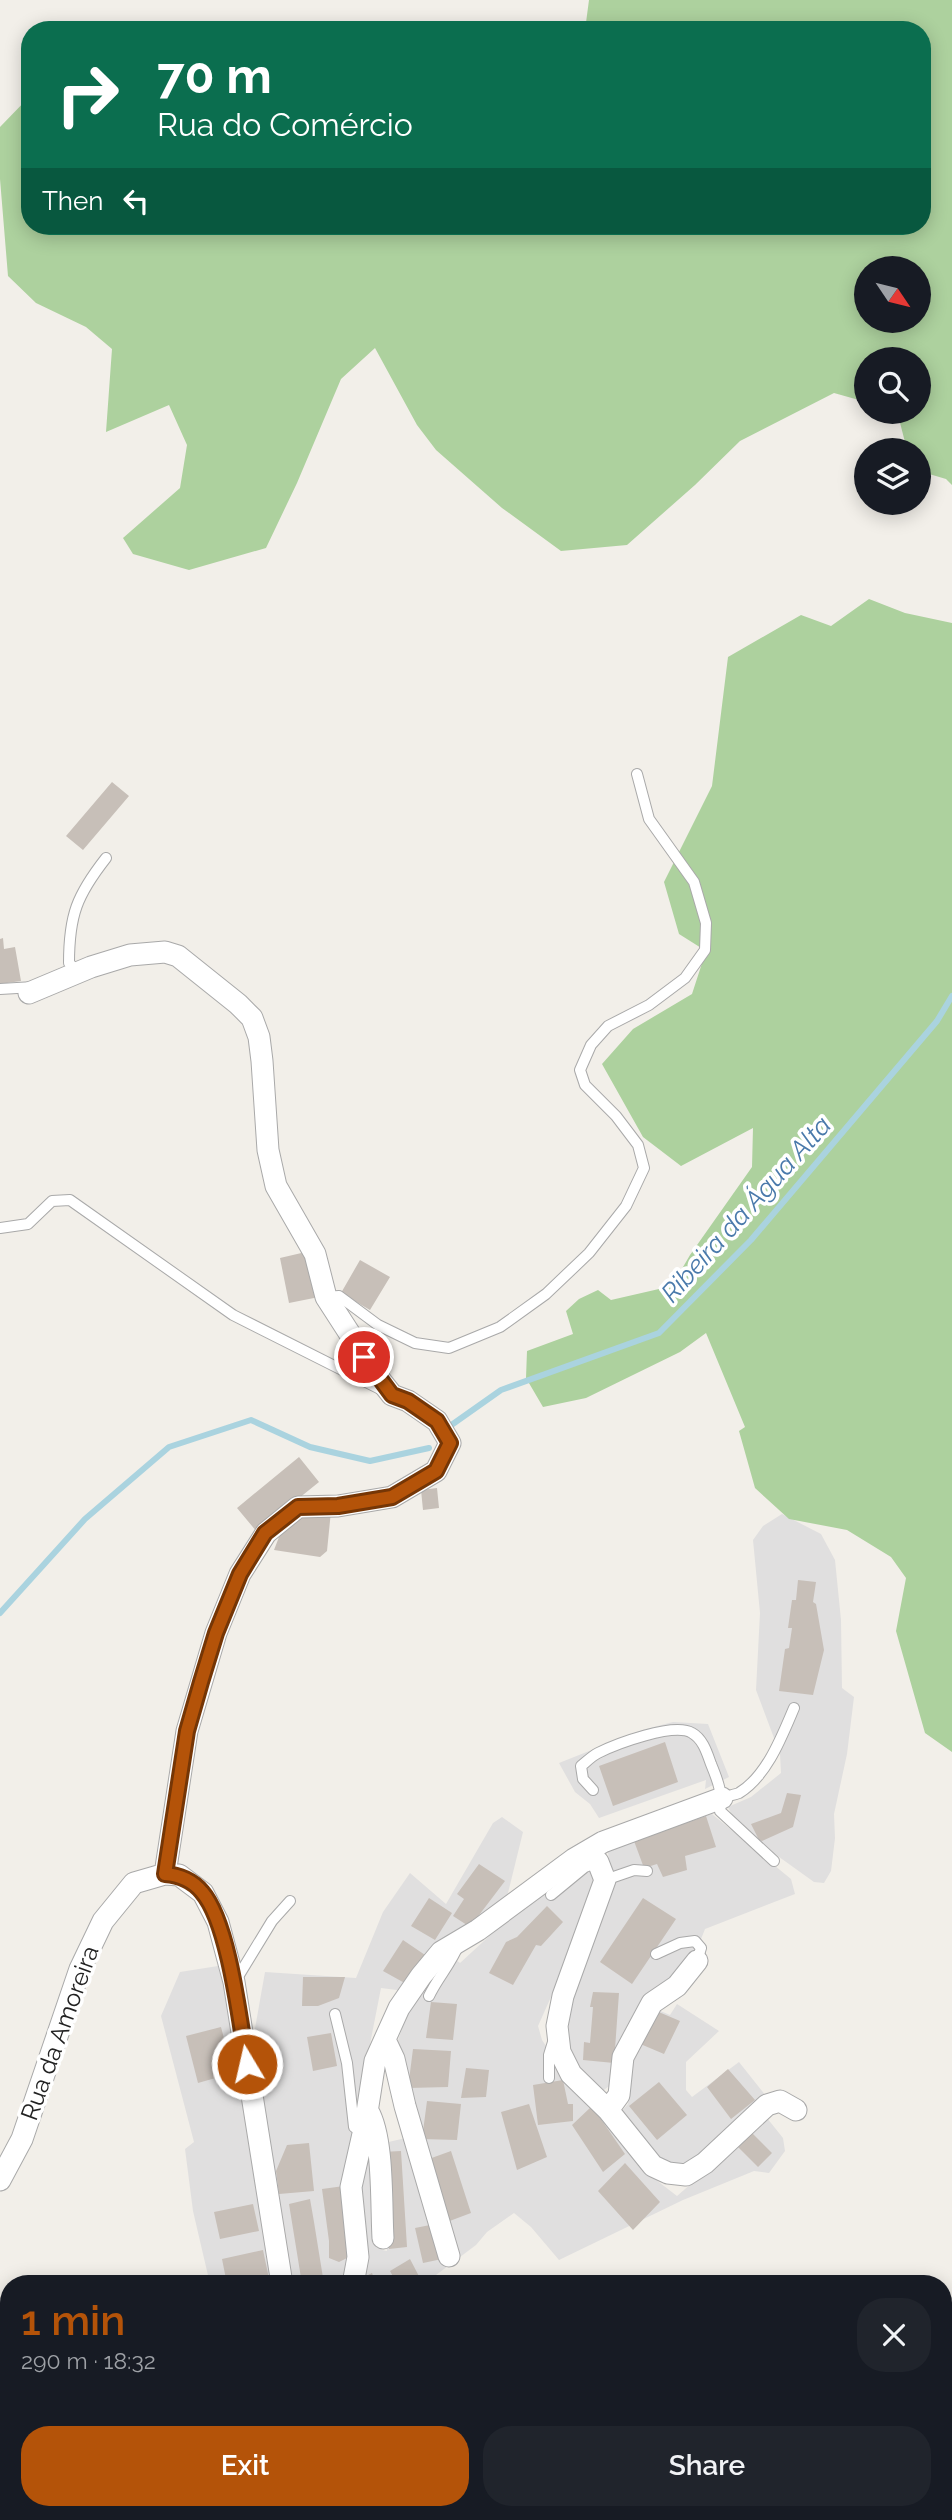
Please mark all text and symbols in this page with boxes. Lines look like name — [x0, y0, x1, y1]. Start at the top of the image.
text: 70 m — [157, 47, 272, 104]
icon: right — [42, 49, 133, 140]
text: Rua do Comércio — [157, 106, 413, 143]
icon: left — [117, 182, 155, 220]
text: Then — [42, 186, 103, 216]
north arrow — [854, 256, 931, 332]
map controls — [854, 256, 931, 515]
button: search — [854, 347, 931, 424]
button: layers — [854, 438, 931, 515]
water label: Ribeira da Água Alta — [654, 1109, 837, 1308]
pin — [334, 1327, 394, 1387]
icon: arrive — [345, 1338, 383, 1376]
street label: Rua da Amoreira — [14, 1942, 105, 2124]
position arrow — [210, 2027, 284, 2101]
text: 1 min — [21, 2296, 125, 2345]
button: close — [857, 2298, 931, 2372]
text: 290 m · 18:32 — [21, 2347, 156, 2374]
button: Exit — [21, 2426, 469, 2506]
button: Share — [483, 2426, 931, 2506]

